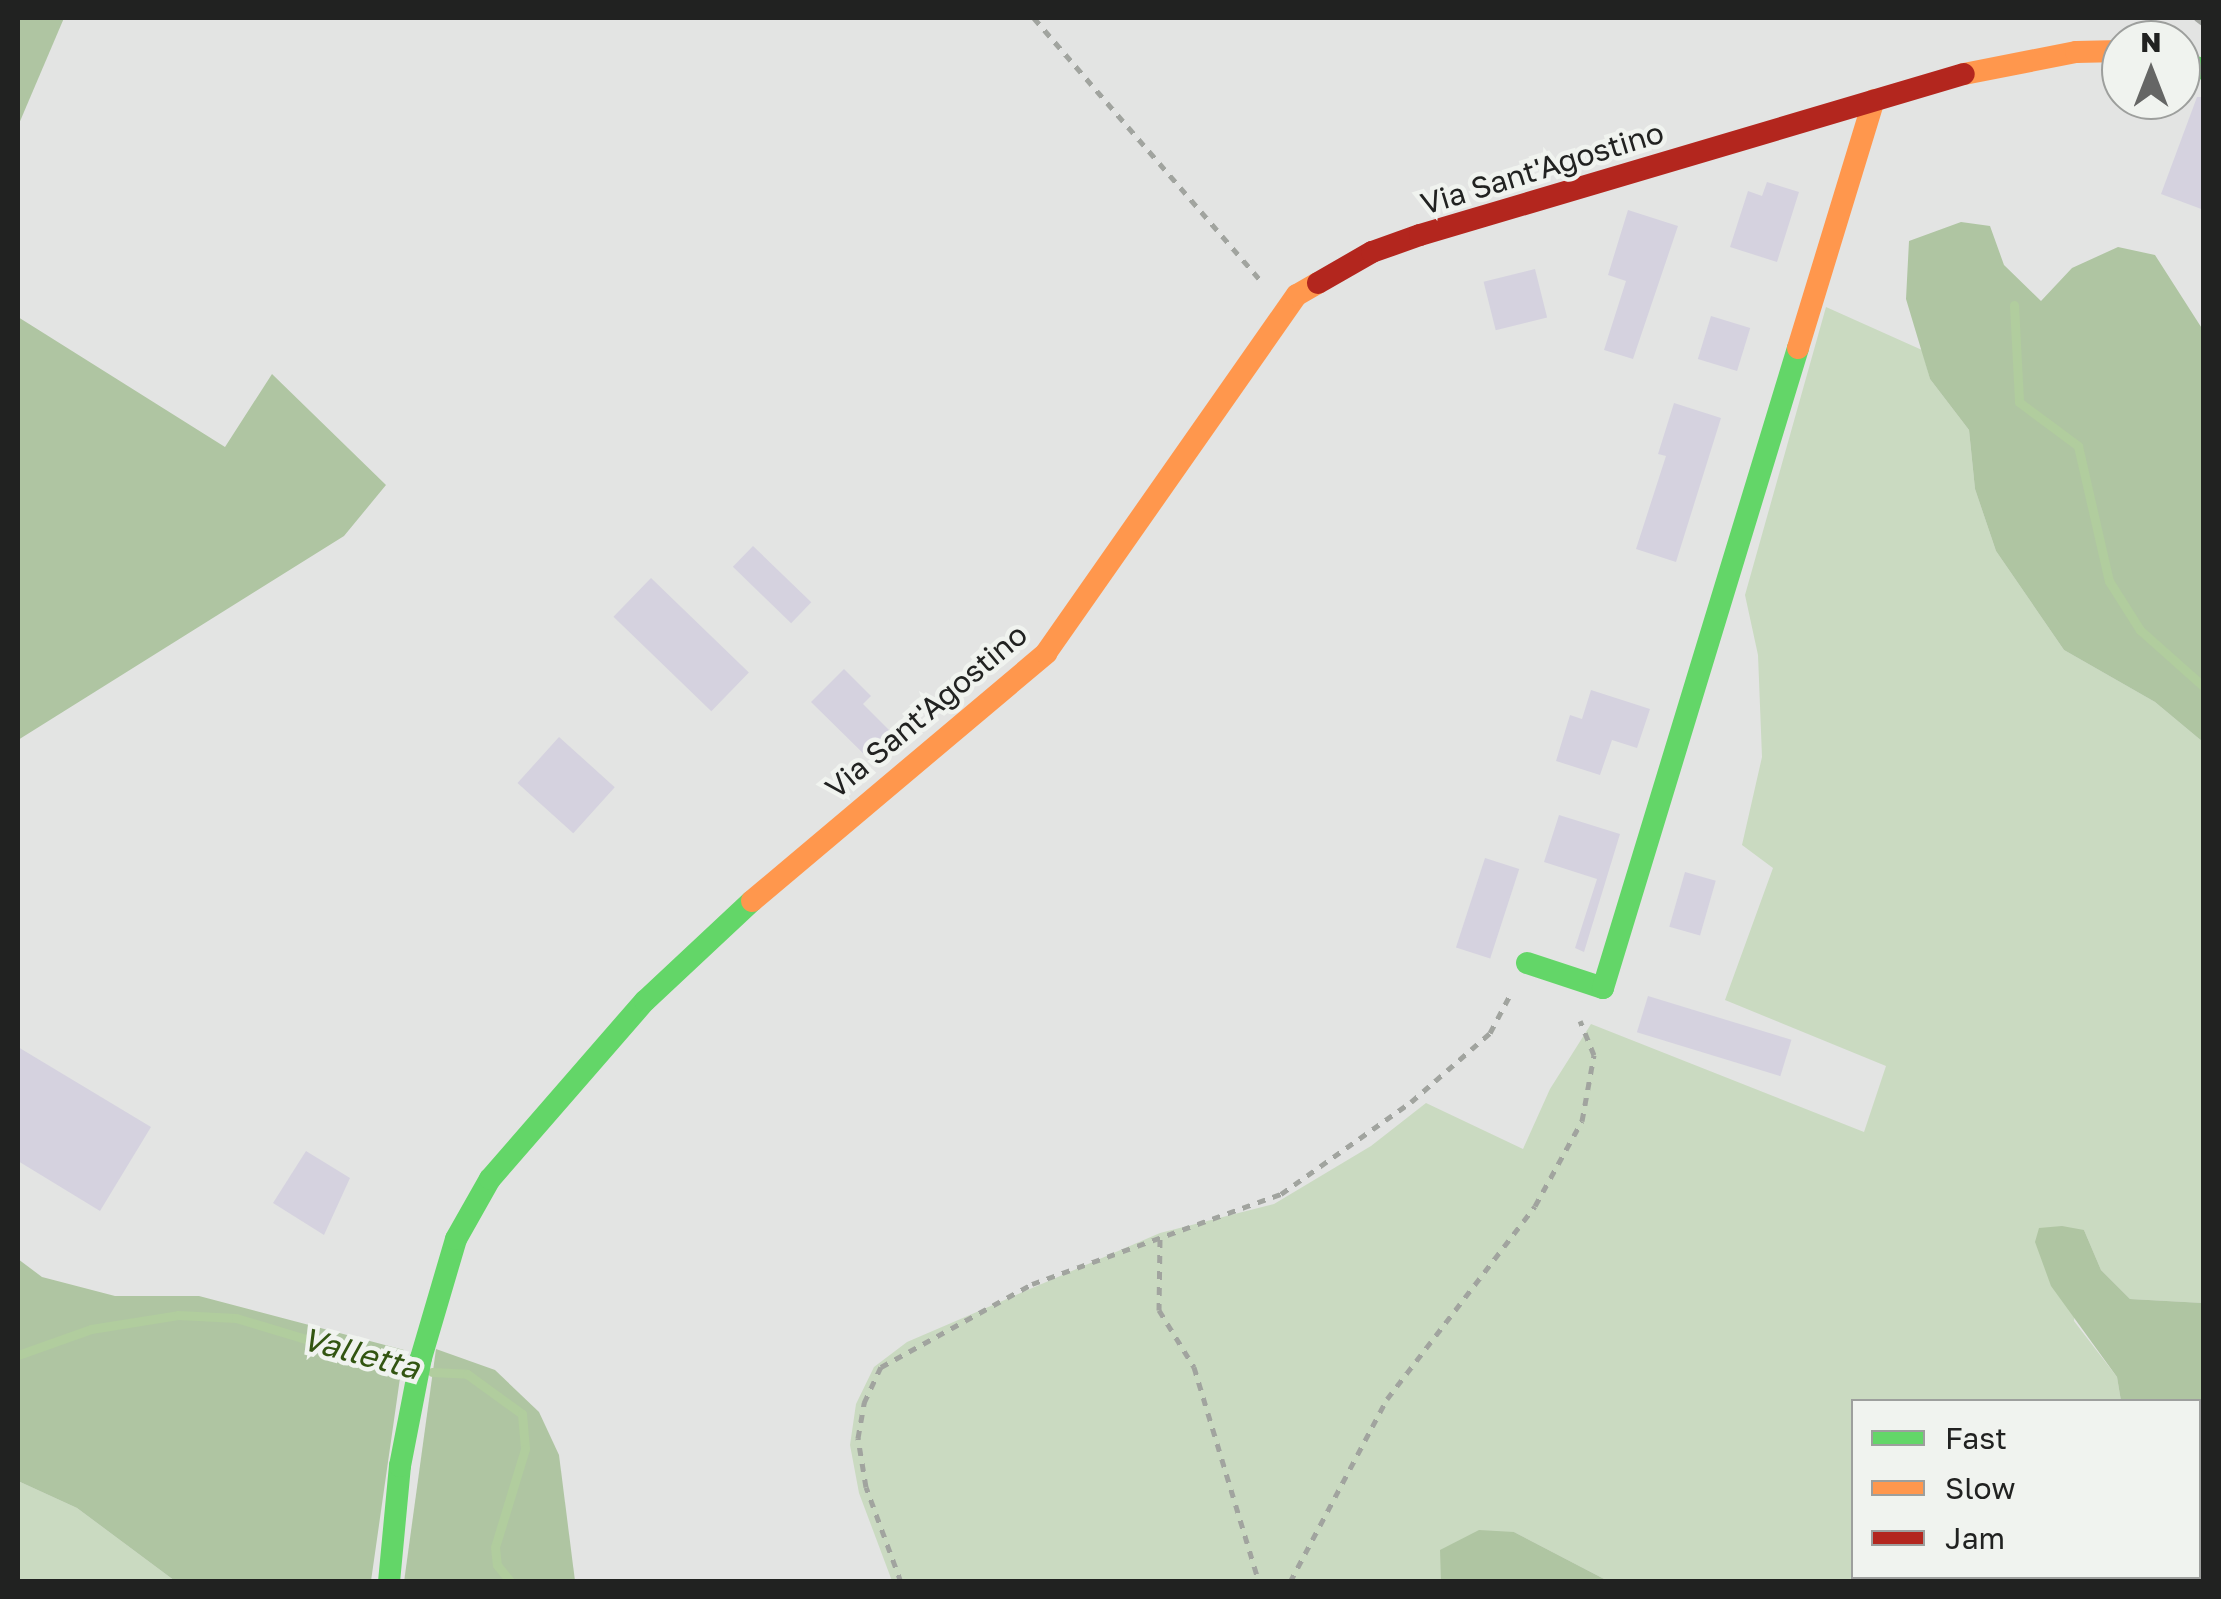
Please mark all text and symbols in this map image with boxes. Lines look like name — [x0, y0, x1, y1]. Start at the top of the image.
north arrow — [2101, 20, 2201, 120]
text: N — [2140, 25, 2162, 58]
street label: Via Sant'Agostino — [1416, 114, 1668, 222]
street label: Via Sant'Agostino — [818, 616, 1034, 806]
water label: Valletta — [298, 1319, 424, 1387]
legend — [1851, 1399, 2201, 1579]
text: Fast — [1945, 1420, 2007, 1456]
text: Slow — [1945, 1470, 2016, 1506]
text: Jam — [1945, 1520, 2005, 1556]

